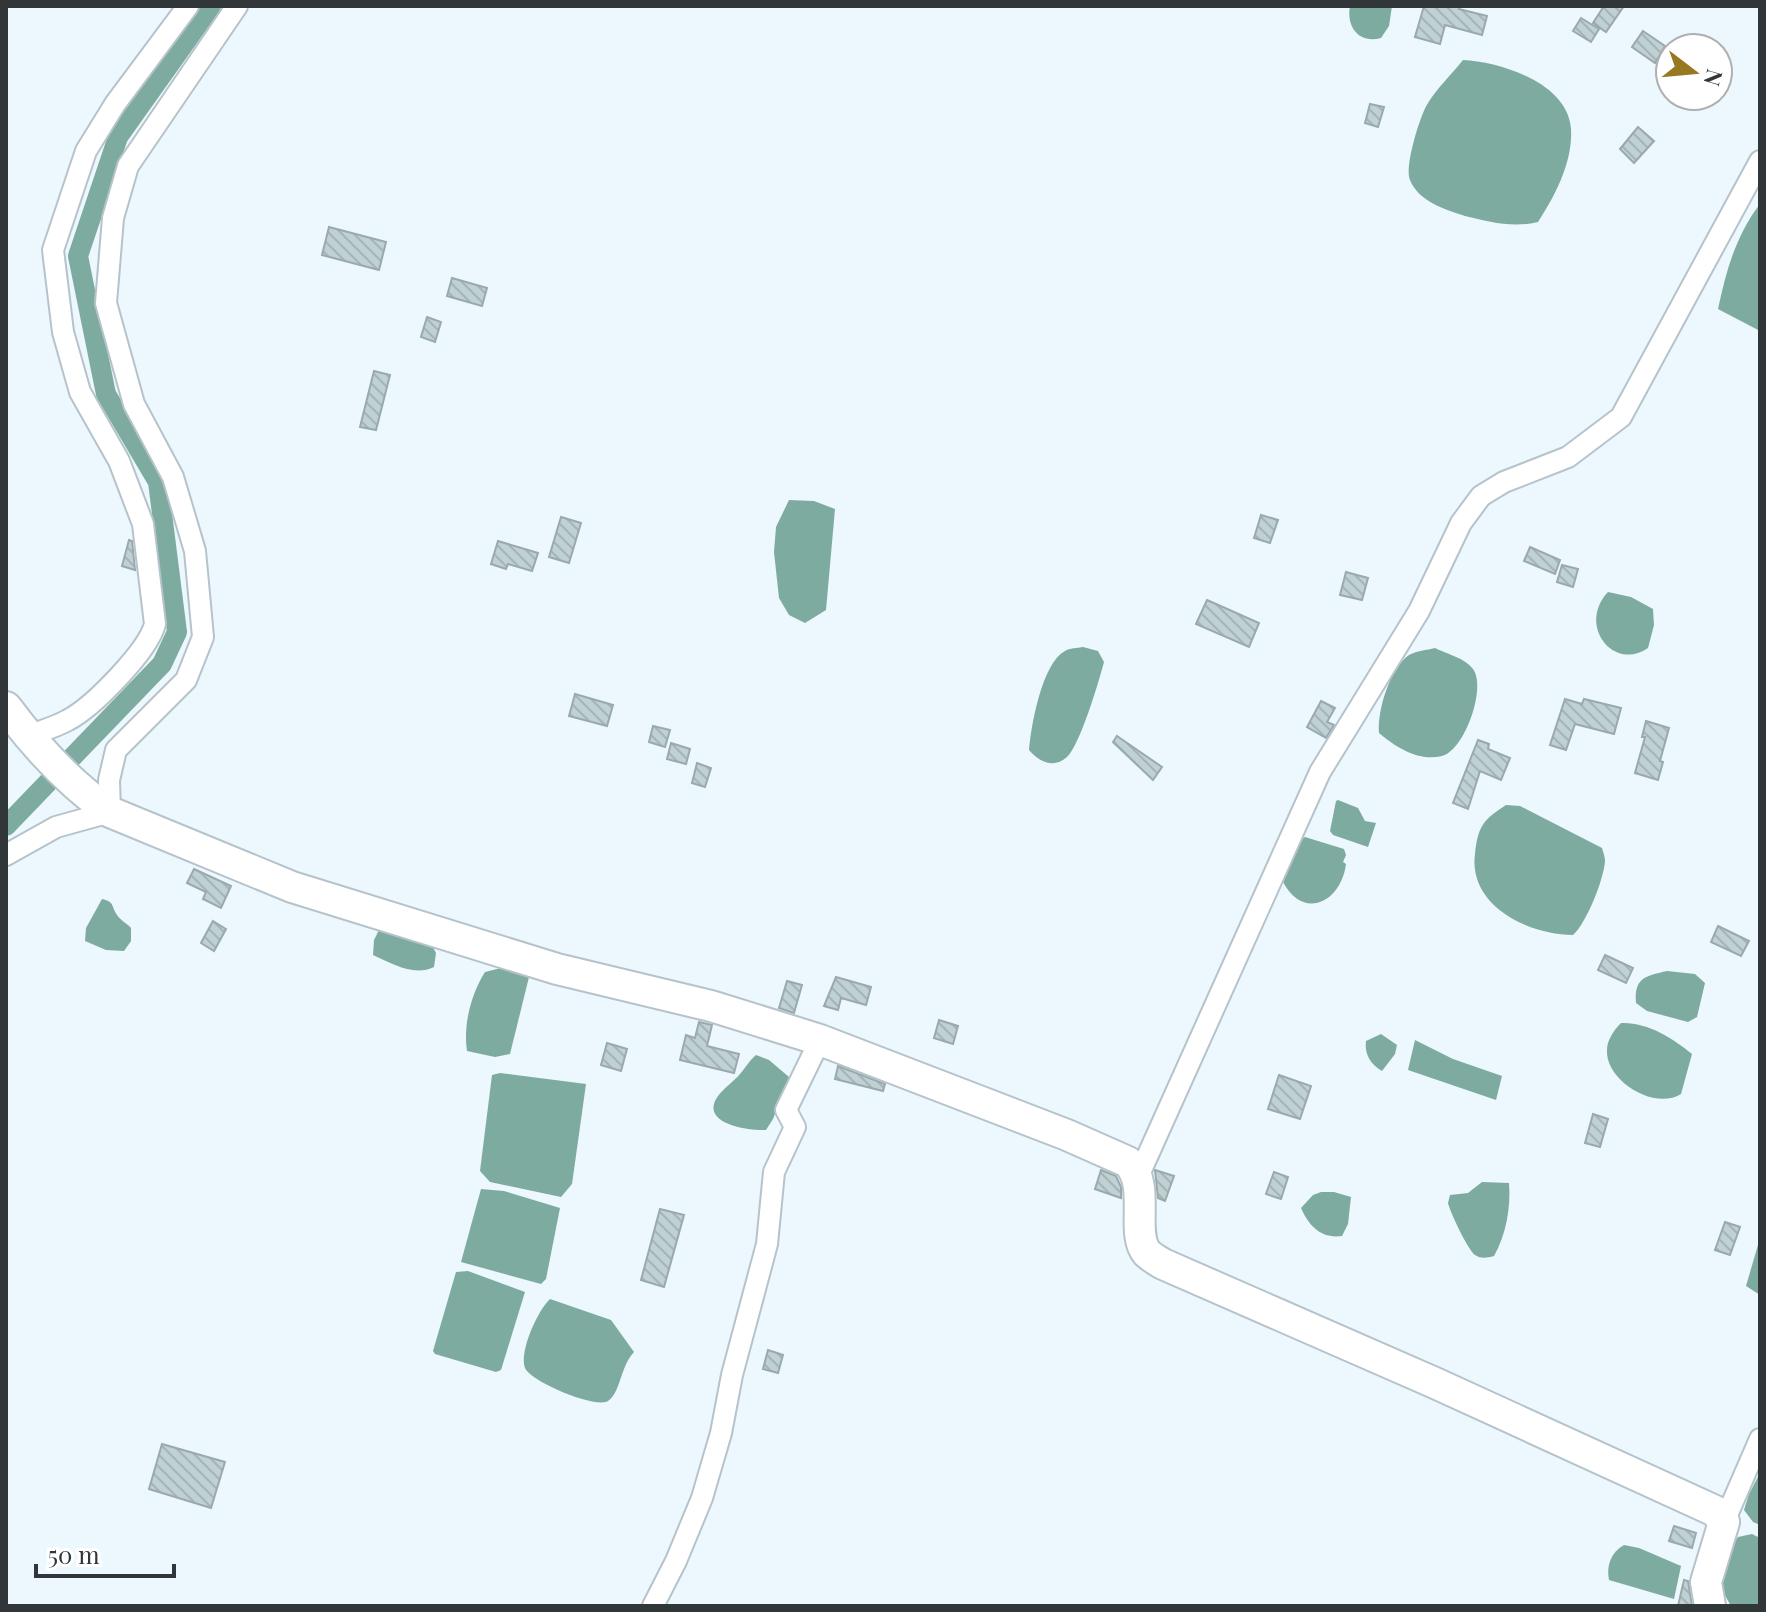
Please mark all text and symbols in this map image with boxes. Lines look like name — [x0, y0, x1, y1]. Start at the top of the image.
north arrow — [1654, 32, 1734, 112]
text: N — [1698, 66, 1731, 90]
scale bar — [36, 1528, 174, 1578]
text: 50 m — [48, 1538, 100, 1570]

